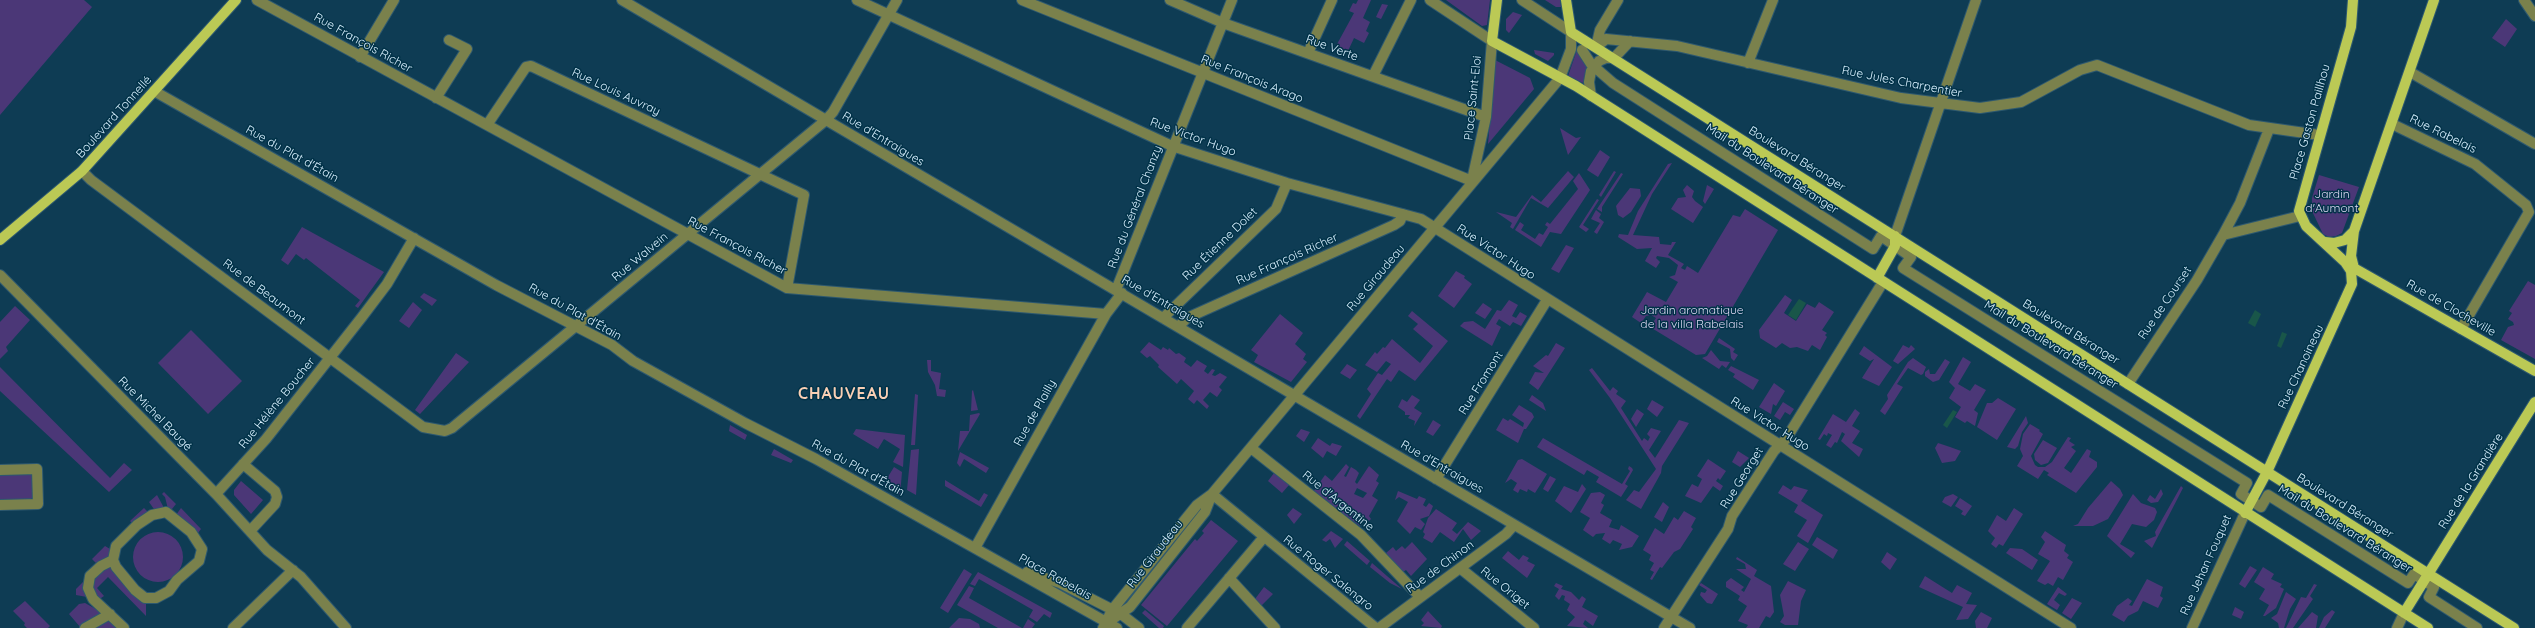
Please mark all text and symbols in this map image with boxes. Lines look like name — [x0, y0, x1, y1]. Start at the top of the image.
street label: Rue François Richer — [311, 10, 415, 76]
street label: Rue Verte — [1304, 32, 1360, 64]
street label: Rue François Arago — [1199, 52, 1305, 106]
street label: Place Saint-Eloi — [1461, 55, 1485, 141]
street label: Place Gaston Paillhou — [2287, 62, 2333, 182]
street label: Rue Jules Charpentier — [1841, 63, 1963, 101]
street label: Rue Louis Auvray — [569, 65, 663, 119]
street label: Boulevard Tonnellé — [73, 73, 155, 161]
street label: Rue d'Entraigues — [839, 109, 927, 169]
street label: Rue Rabelais — [2407, 112, 2479, 156]
street label: Rue Victor Hugo — [1148, 115, 1238, 159]
street label: Mail du Boulevard Béranger — [1703, 121, 1841, 217]
street label: Rue du Plat d'Étain — [243, 122, 341, 186]
street label: Boulevard Béranger — [1746, 123, 1848, 195]
street label: Rue du Général Chanzy — [1105, 144, 1165, 270]
park label: Jardin d'Aumont — [2305, 187, 2359, 215]
street label: Rue Étienne Dolet — [1180, 205, 1260, 283]
street label: Rue François Richer — [685, 214, 789, 278]
street label: Rue Victor Hugo — [1454, 221, 1538, 283]
street label: Rue Walvein — [609, 229, 671, 285]
street label: Rue François Richer — [1234, 230, 1340, 288]
street label: Rue Giraudeau — [1344, 242, 1408, 314]
street label: Rue de Beaumont — [220, 256, 308, 328]
street label: Rue de Courset — [2135, 264, 2195, 342]
street label: Rue d'Entraigues — [1119, 272, 1207, 332]
street label: Rue de Clocheville — [2404, 277, 2498, 339]
street label: Rue du Plat d'Étain — [526, 280, 624, 344]
street label: Boulevard Béranger — [2020, 296, 2122, 368]
street label: Mail du Boulevard Béranger — [1981, 298, 2121, 392]
park label: Jardin aromatique de la villa Rabelais — [1640, 303, 1744, 331]
street label: Rue Chanoineau — [2275, 323, 2327, 411]
street label: Rue Fromont — [1456, 349, 1506, 417]
street label: Rue Hélène Boucher — [236, 355, 318, 451]
street label: Rue Michel Baugé — [115, 374, 195, 454]
street label: Rue de Plailly — [1011, 377, 1059, 449]
district label: CHAUVEAU — [798, 384, 890, 404]
street label: Rue Victor Hugo — [1728, 394, 1812, 454]
street label: Rue de la Grandière — [2436, 430, 2506, 532]
street label: Rue du Plat d'Étain — [809, 436, 907, 500]
street label: Rue d'Entraigues — [1398, 437, 1486, 497]
street label: Rue Georget — [1717, 445, 1767, 511]
street label: Rue d'Argentine — [1299, 468, 1377, 534]
street label: Boulevard Béranger — [2294, 470, 2396, 542]
street label: Mail du Boulevard Béranger — [2275, 482, 2415, 576]
street label: Rue Jehan Fouquet — [2177, 513, 2235, 617]
street label: Rue Giraudeau — [1124, 517, 1186, 591]
street label: Rue Roger Salengro — [1280, 532, 1376, 614]
street label: Rue de Chinon — [1403, 538, 1477, 596]
street label: Place Rabelais — [1016, 551, 1094, 603]
street label: Rue Origet — [1477, 564, 1533, 612]

